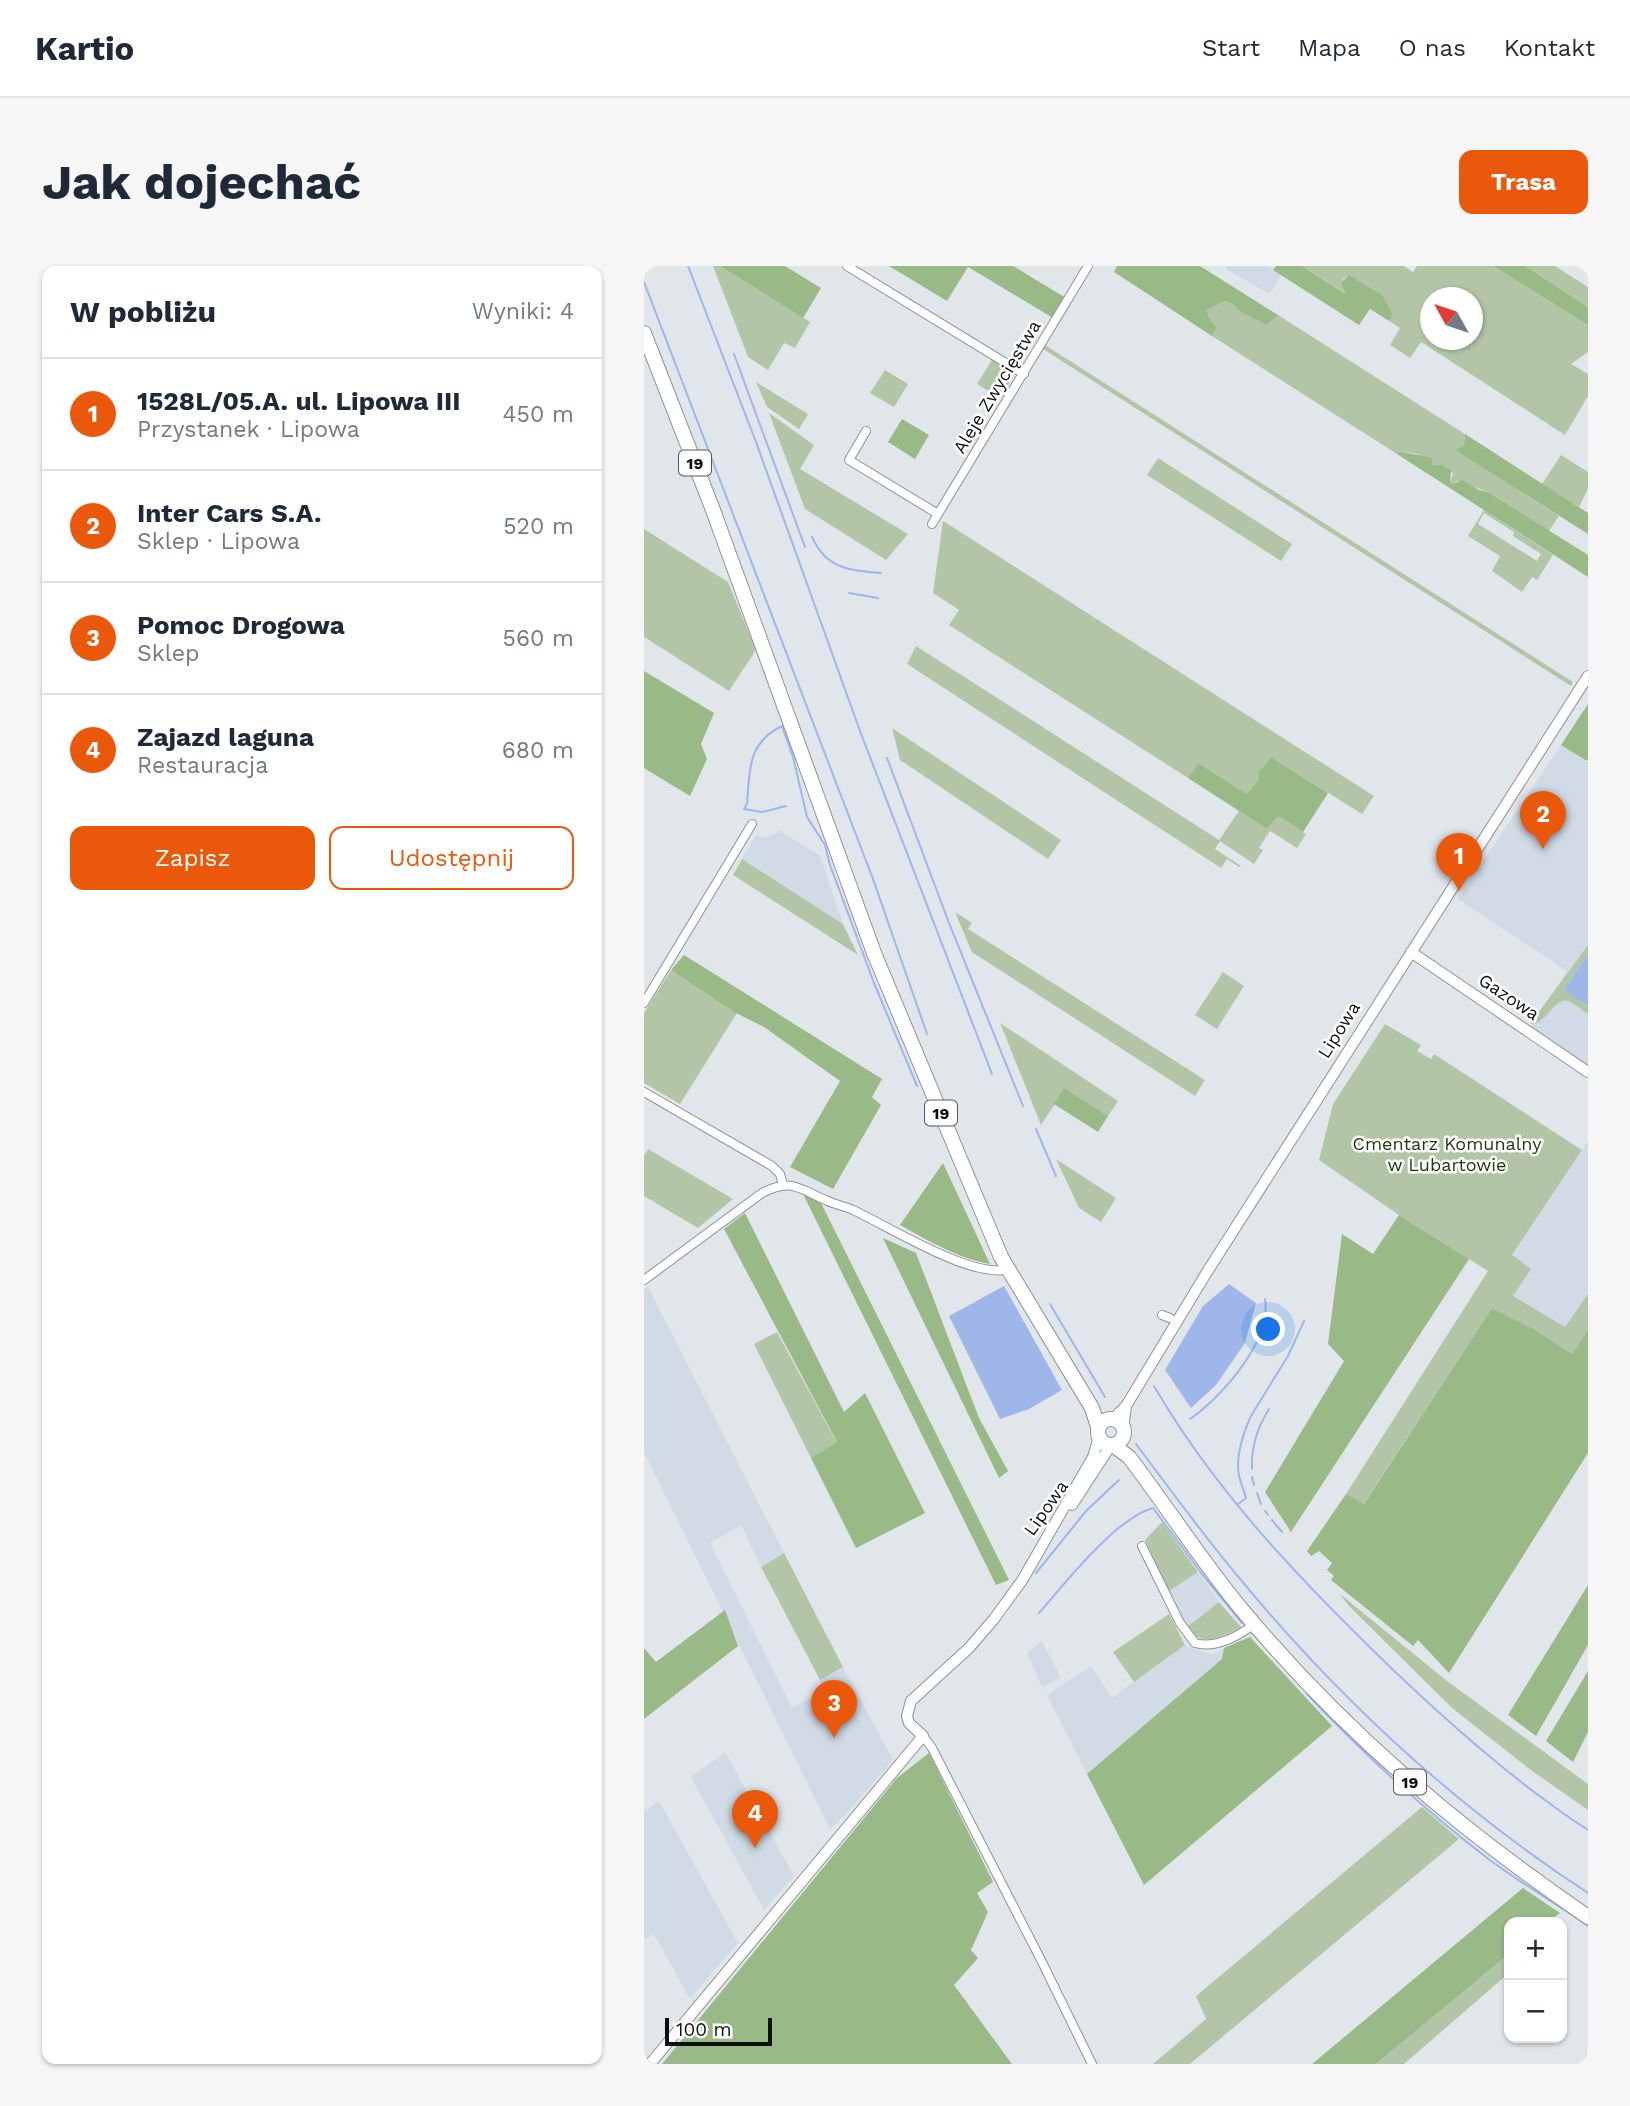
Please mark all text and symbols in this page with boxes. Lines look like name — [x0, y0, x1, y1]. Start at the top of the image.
text: Kartio — [35, 29, 134, 68]
text: Start — [1202, 34, 1260, 62]
text: Mapa — [1298, 34, 1361, 62]
text: O nas — [1399, 34, 1466, 62]
text: Kontakt — [1504, 34, 1595, 62]
button: Trasa — [1459, 150, 1588, 214]
text: Jak dojechać — [42, 153, 361, 211]
north arrow — [1420, 287, 1483, 350]
text: W pobliżu — [70, 294, 216, 329]
text: Wyniki: 4 — [472, 298, 574, 325]
street label: Aleje Zwycięstwa — [949, 316, 1045, 457]
text: 1528L/05.A. ul. Lipowa III — [137, 386, 461, 416]
text: 1 — [88, 401, 98, 428]
text: 450 m — [502, 401, 574, 428]
text: Przystanek · Lipowa — [137, 416, 360, 443]
road number: 19 — [679, 450, 711, 476]
text: Inter Cars S.A. — [137, 498, 321, 528]
text: 2 — [86, 513, 100, 540]
text: 520 m — [503, 513, 574, 540]
text: Sklep · Lipowa — [137, 528, 300, 555]
text: Pomoc Drogowa — [137, 610, 345, 640]
text: 3 — [86, 625, 100, 652]
text: 560 m — [503, 625, 574, 652]
text: Sklep — [137, 640, 200, 667]
text: Zajazd laguna — [137, 722, 314, 752]
text: 4 — [86, 737, 100, 764]
text: 680 m — [502, 737, 574, 764]
text: Restauracja — [137, 752, 268, 779]
pin: 2 — [1520, 791, 1566, 849]
button: Zapisz — [70, 826, 315, 890]
button: Udostępnij — [329, 826, 574, 890]
pin: 1 — [1436, 833, 1482, 891]
street label: Gazowa — [1475, 969, 1543, 1024]
street label: Lipowa — [1313, 998, 1364, 1062]
road number: 19 — [925, 1100, 957, 1126]
park label: Cmentarz Komunalny w Lubartowie — [1353, 1133, 1542, 1175]
your location — [1251, 1312, 1285, 1346]
street label: Lipowa — [1019, 1476, 1072, 1539]
pin: 3 — [811, 1680, 857, 1738]
road number: 19 — [1394, 1770, 1426, 1794]
pin: 4 — [732, 1790, 778, 1848]
map controls — [1504, 1917, 1567, 2043]
button: + — [1504, 1917, 1567, 1980]
button: − — [1504, 1980, 1567, 2043]
scale bar — [665, 2015, 772, 2047]
text: 100 m — [676, 2018, 732, 2041]

